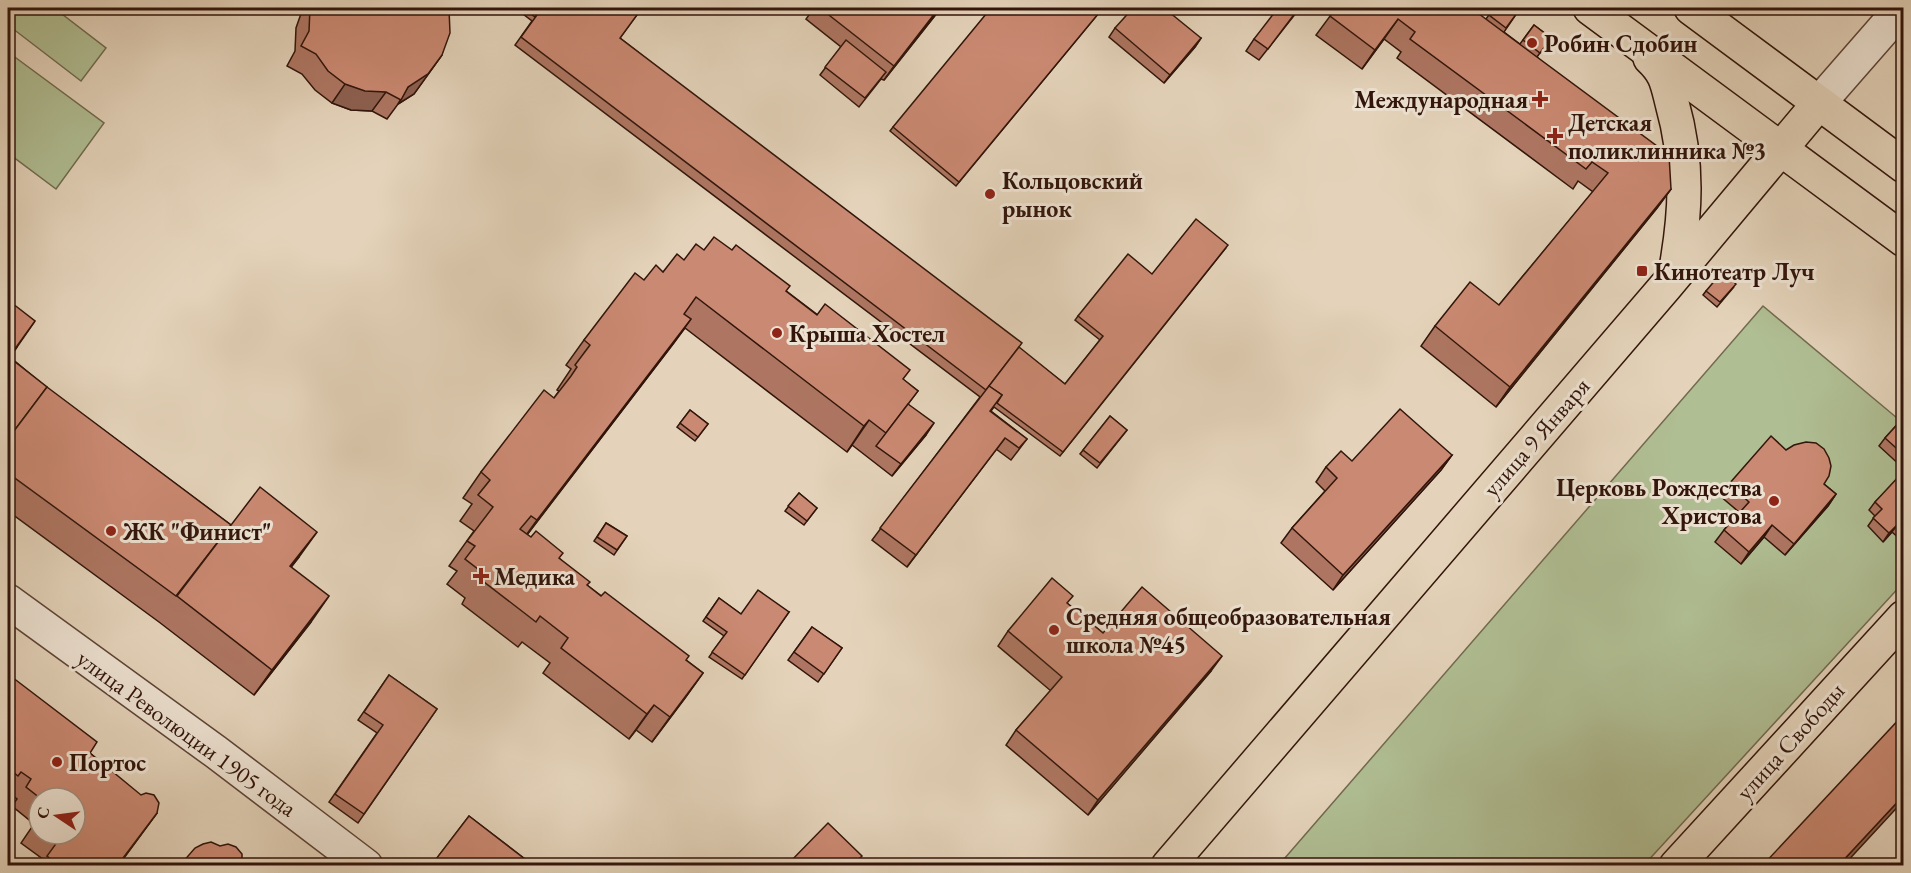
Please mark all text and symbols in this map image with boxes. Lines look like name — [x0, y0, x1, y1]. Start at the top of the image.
place label: Робин Сдобин — [1544, 28, 1697, 59]
marker: Робин Сдобин — [1525, 36, 1539, 50]
place label: Международная — [1354, 84, 1528, 116]
marker: Международная — [1533, 92, 1547, 106]
place label: Детская поликлинника №3 — [1568, 107, 1766, 166]
marker: Детская поликлинника №3 — [1546, 127, 1564, 145]
place label: Кольцовский рынок — [1002, 165, 1143, 224]
marker: Кольцовский рынок — [983, 187, 997, 201]
place label: Кинотеатр Луч — [1654, 256, 1815, 288]
marker: Кинотеатр Луч — [1635, 264, 1649, 278]
place label: Крыша Хостел — [789, 318, 945, 349]
marker: Крыша Хостел — [770, 326, 784, 340]
street label: улица 9 Января — [1476, 371, 1597, 503]
place label: Церковь Рождества Христова — [1556, 472, 1762, 531]
marker: Церковь Рождества Христова — [1767, 494, 1781, 508]
place label: ЖК "Финист" — [122, 516, 272, 547]
marker: ЖК "Финист" — [104, 524, 118, 538]
place label: Медика — [494, 561, 576, 592]
marker: Медика — [472, 567, 490, 585]
place label: Средняя общеобразовательная школа №45 — [1066, 601, 1391, 660]
marker: Средняя общеобразовательная школа №45 — [1047, 623, 1061, 637]
street label: улица Революции 1905 года — [71, 643, 304, 824]
street label: улица Свободы — [1729, 675, 1851, 806]
place label: Портос — [69, 747, 146, 778]
marker: Портос — [50, 755, 64, 769]
north arrow — [27, 786, 87, 846]
text: С — [31, 805, 54, 821]

